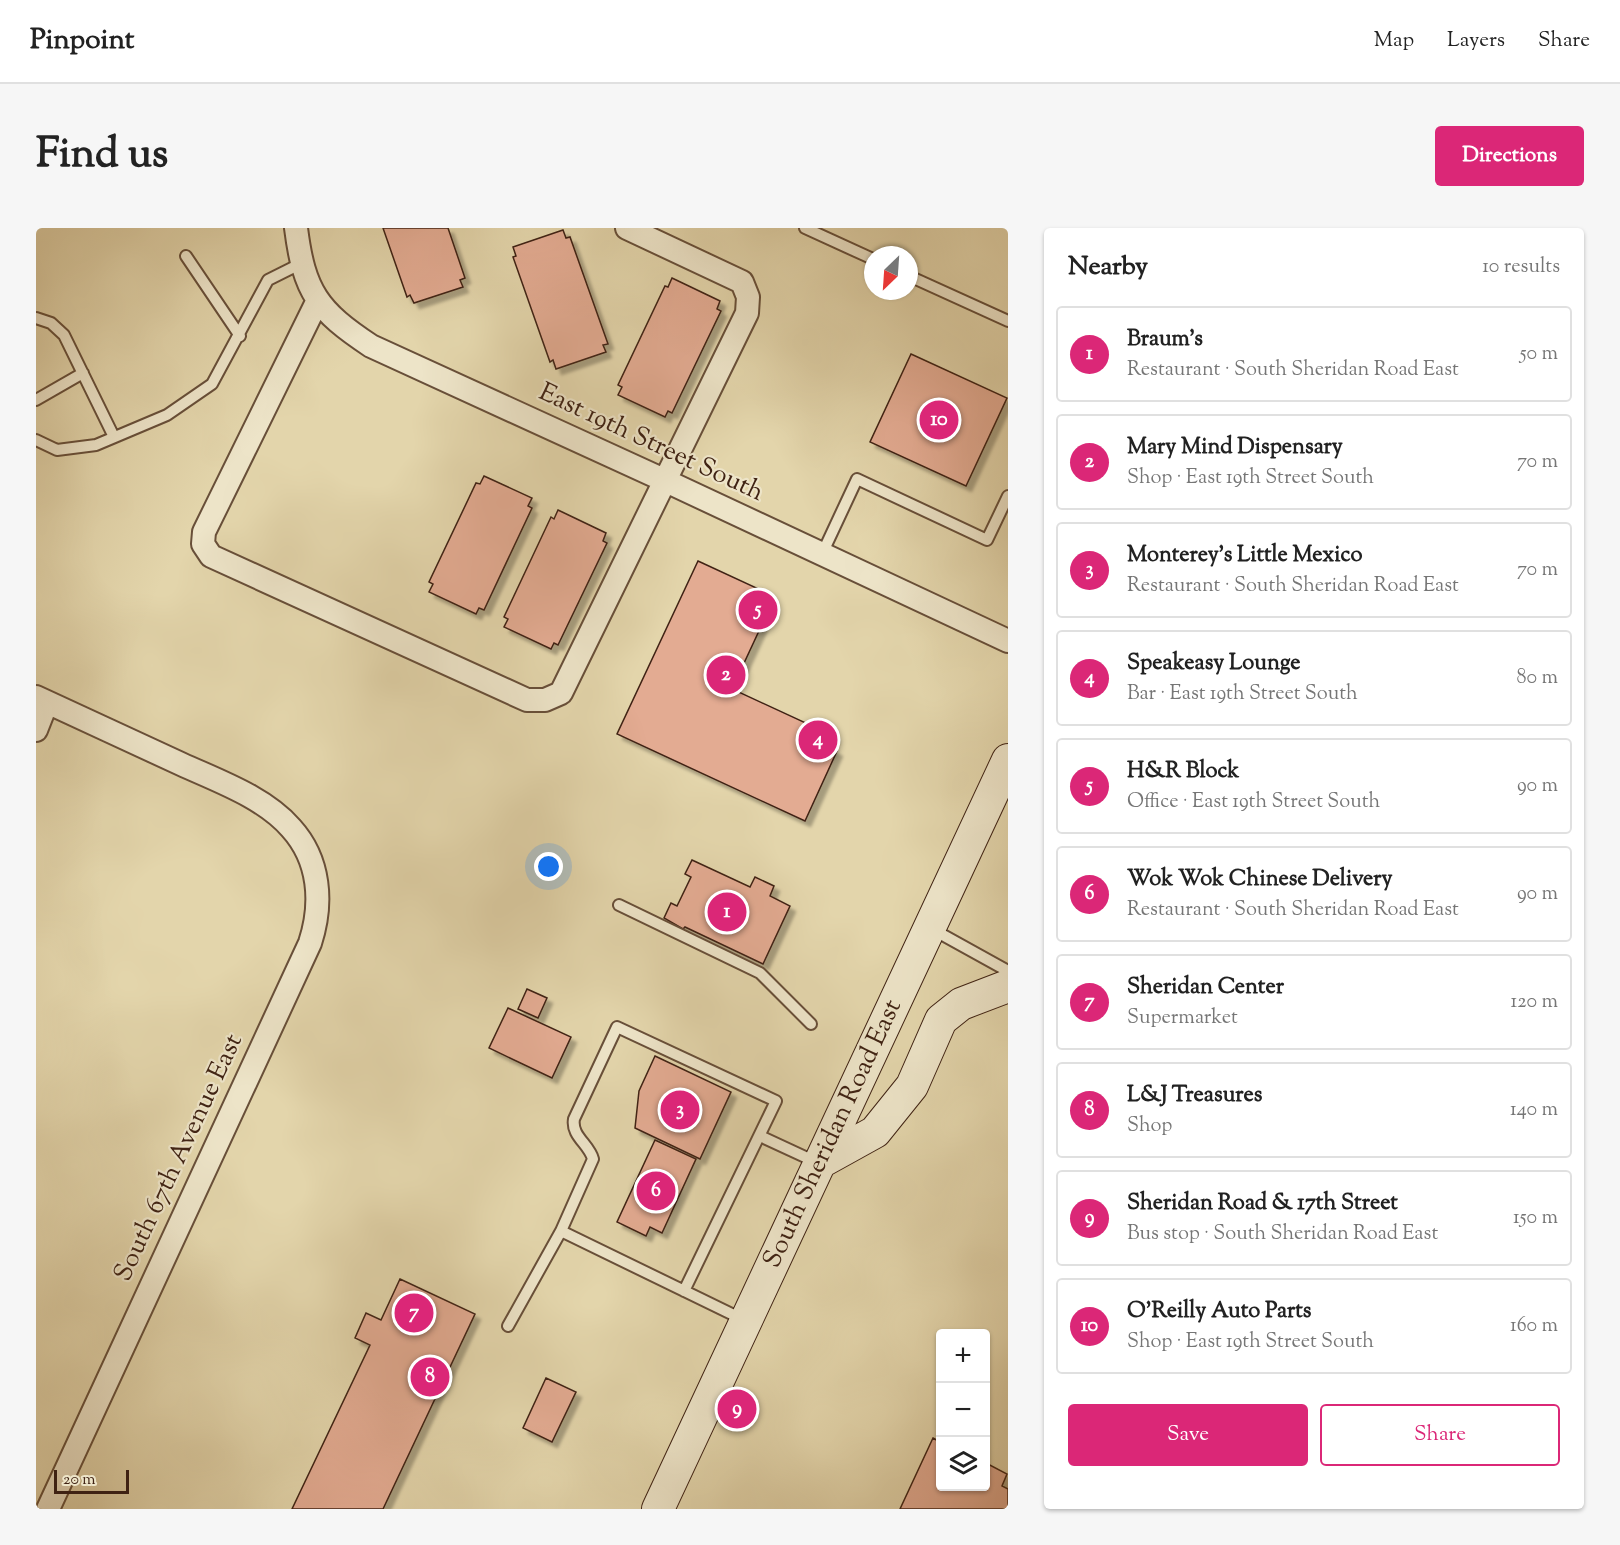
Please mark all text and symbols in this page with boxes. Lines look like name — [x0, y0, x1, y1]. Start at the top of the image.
text: Pinpoint — [30, 21, 134, 61]
text: Map — [1374, 26, 1414, 56]
text: Layers — [1447, 26, 1505, 56]
text: Share — [1538, 26, 1590, 56]
text: Find us — [36, 126, 168, 186]
button: Directions — [1435, 126, 1584, 186]
north arrow — [864, 246, 918, 300]
text: Nearby — [1068, 249, 1148, 286]
text: 10 results — [1482, 253, 1560, 282]
text: Braum's — [1127, 324, 1203, 356]
text: 1 — [1086, 340, 1093, 369]
text: 50 m — [1520, 340, 1558, 369]
text: Restaurant · South Sheridan Road East — [1127, 356, 1459, 385]
street label: East 19th Street South — [532, 375, 770, 511]
pin: 10 — [920, 398, 958, 442]
text: Mary Mind Dispensary — [1127, 432, 1343, 464]
text: 2 — [1085, 448, 1094, 477]
text: 70 m — [1517, 448, 1558, 477]
text: Shop · East 19th Street South — [1127, 464, 1374, 493]
text: Monterey's Little Mexico — [1127, 540, 1363, 572]
text: 3 — [1085, 556, 1094, 585]
text: 70 m — [1517, 556, 1558, 585]
text: Restaurant · South Sheridan Road East — [1127, 572, 1459, 601]
pin: 5 — [738, 588, 778, 632]
text: Speakeasy Lounge — [1127, 648, 1301, 680]
pin: 2 — [706, 652, 746, 698]
text: 4 — [1084, 664, 1095, 693]
text: 80 m — [1517, 664, 1558, 693]
text: Bar · East 19th Street South — [1127, 680, 1358, 709]
pin: 4 — [798, 718, 838, 762]
text: H&R Block — [1127, 756, 1239, 788]
text: 5 — [1086, 772, 1093, 801]
text: 90 m — [1517, 772, 1558, 801]
text: Office · East 19th Street South — [1127, 788, 1380, 817]
your location — [534, 852, 563, 881]
text: Wok Wok Chinese Delivery — [1127, 864, 1392, 896]
text: 6 — [1085, 880, 1094, 909]
text: 90 m — [1517, 880, 1558, 909]
pin: 1 — [708, 890, 746, 934]
text: Restaurant · South Sheridan Road East — [1127, 896, 1459, 925]
text: Sheridan Center — [1127, 972, 1284, 1004]
text: 7 — [1084, 988, 1095, 1017]
text: 120 m — [1510, 988, 1558, 1017]
street label: South Sheridan Road East — [754, 994, 912, 1274]
text: Supermarket — [1127, 1004, 1238, 1033]
street label: South 67th Avenue East — [105, 1028, 253, 1288]
text: L&J Treasures — [1127, 1080, 1262, 1112]
pin: 3 — [660, 1088, 700, 1132]
text: 8 — [1085, 1096, 1095, 1125]
text: 140 m — [1510, 1096, 1558, 1125]
text: Shop — [1127, 1112, 1172, 1141]
pin: 6 — [636, 1168, 676, 1214]
text: Sheridan Road & 17th Street — [1127, 1188, 1398, 1220]
text: 9 — [1085, 1204, 1094, 1233]
text: 150 m — [1513, 1204, 1558, 1233]
text: Bus stop · South Sheridan Road East — [1127, 1220, 1438, 1249]
pin: 7 — [394, 1290, 434, 1336]
text: O'Reilly Auto Parts — [1127, 1296, 1311, 1328]
text: 10 — [1081, 1312, 1098, 1341]
text: 160 m — [1510, 1312, 1558, 1341]
text: Shop · East 19th Street South — [1127, 1328, 1374, 1357]
map controls — [936, 1329, 990, 1491]
button: + — [936, 1329, 990, 1383]
pin: 8 — [410, 1354, 450, 1400]
button: − — [936, 1383, 990, 1437]
pin: 9 — [718, 1386, 756, 1432]
button: Save — [1068, 1404, 1308, 1466]
button: Share — [1320, 1404, 1560, 1466]
button: layers — [936, 1437, 990, 1491]
scale bar — [54, 1467, 129, 1494]
text: 20 m — [63, 1469, 96, 1492]

